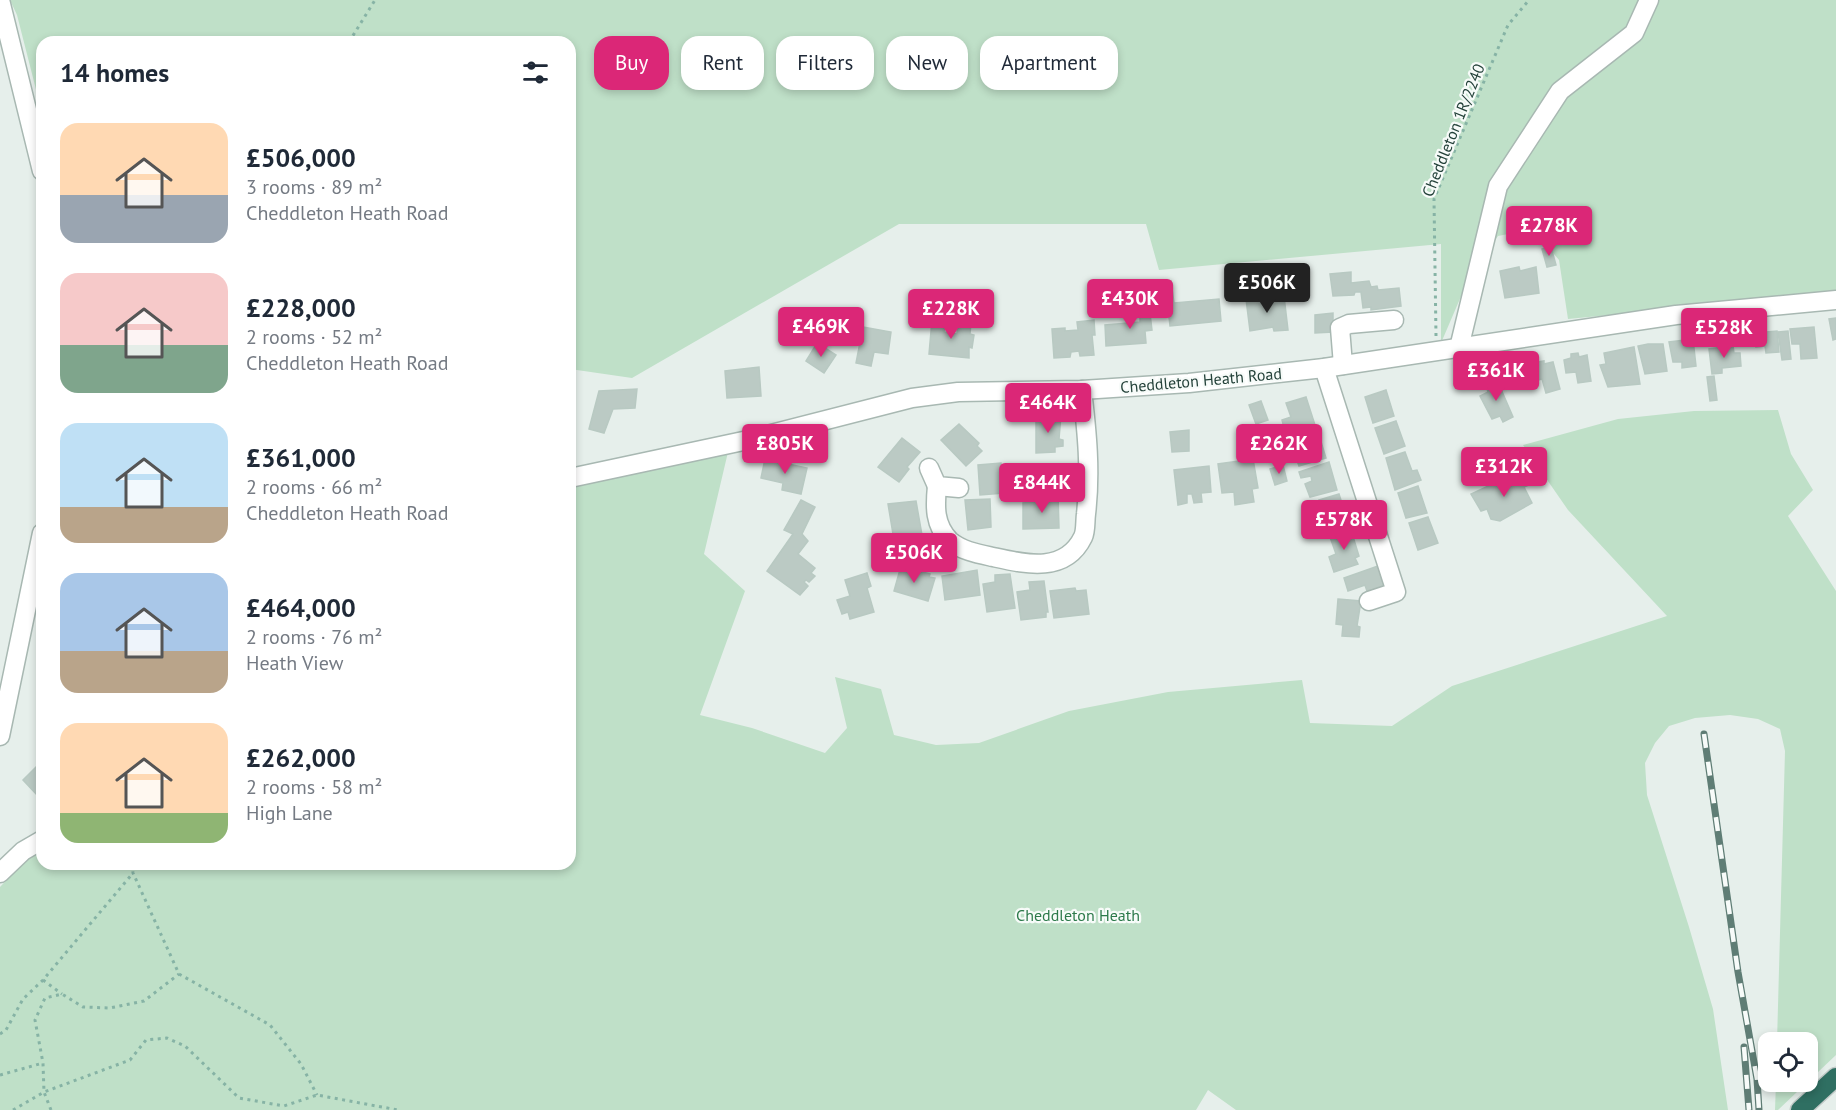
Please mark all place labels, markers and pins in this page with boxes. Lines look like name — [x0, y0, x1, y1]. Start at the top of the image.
pin: £278K — [1507, 206, 1591, 257]
pin: £506K — [1225, 263, 1309, 314]
pin: £430K — [1088, 279, 1172, 330]
pin: £228K — [909, 289, 993, 340]
pin: £469K — [779, 307, 863, 358]
pin: £528K — [1682, 308, 1766, 359]
pin: £361K — [1454, 351, 1538, 402]
pin: £464K — [1006, 383, 1090, 434]
pin: £805K — [743, 424, 827, 475]
pin: £262K — [1237, 424, 1321, 475]
pin: £312K — [1462, 447, 1546, 498]
pin: £844K — [1000, 463, 1084, 514]
pin: £578K — [1302, 500, 1386, 551]
pin: £506K — [872, 533, 956, 584]

